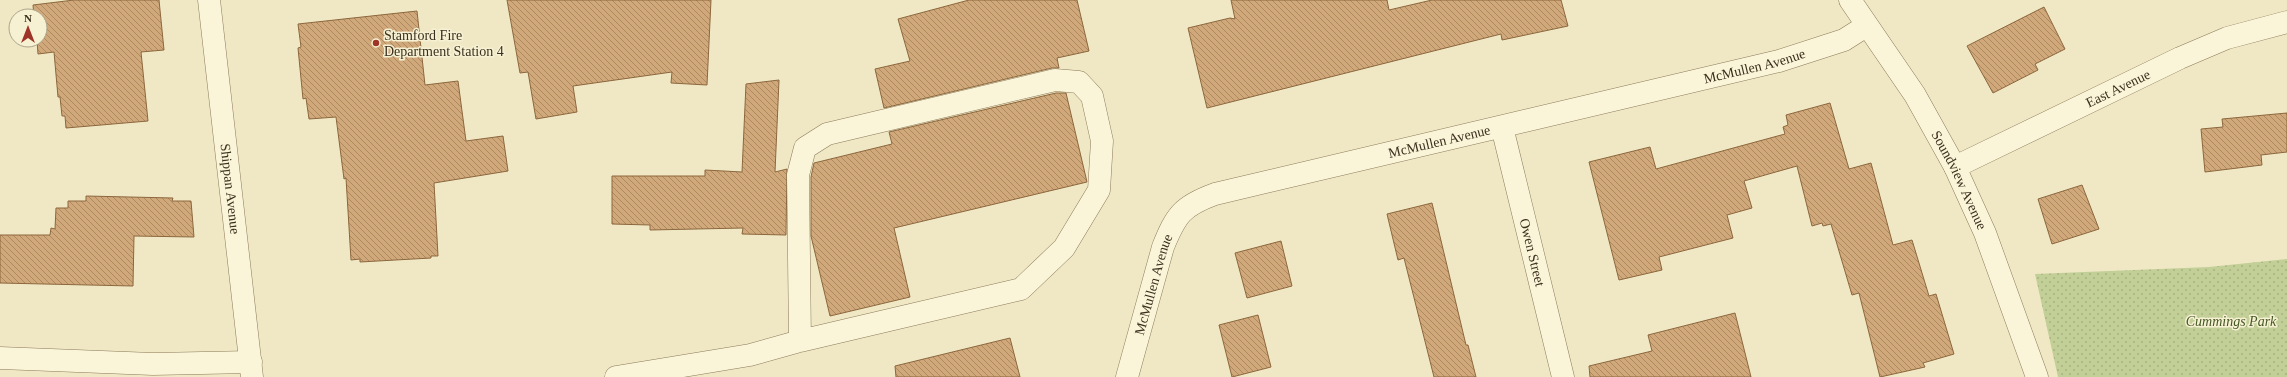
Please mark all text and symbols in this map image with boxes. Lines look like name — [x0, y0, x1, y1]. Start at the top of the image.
north arrow — [8, 8, 48, 48]
text: N — [24, 12, 32, 24]
place label: Stamford Fire Department Station 4 — [384, 28, 504, 59]
marker: Stamford Fire Department Station 4 — [371, 38, 381, 48]
street label: McMullen Avenue — [1702, 46, 1807, 87]
street label: East Avenue — [2084, 67, 2153, 110]
street label: McMullen Avenue — [1387, 122, 1492, 161]
street label: Soundview Avenue — [1928, 128, 1989, 232]
street label: Shippan Avenue — [217, 143, 243, 235]
street label: Owen Street — [1517, 217, 1548, 288]
street label: McMullen Avenue — [1132, 232, 1176, 337]
park label: Cummings Park — [2186, 314, 2277, 329]

